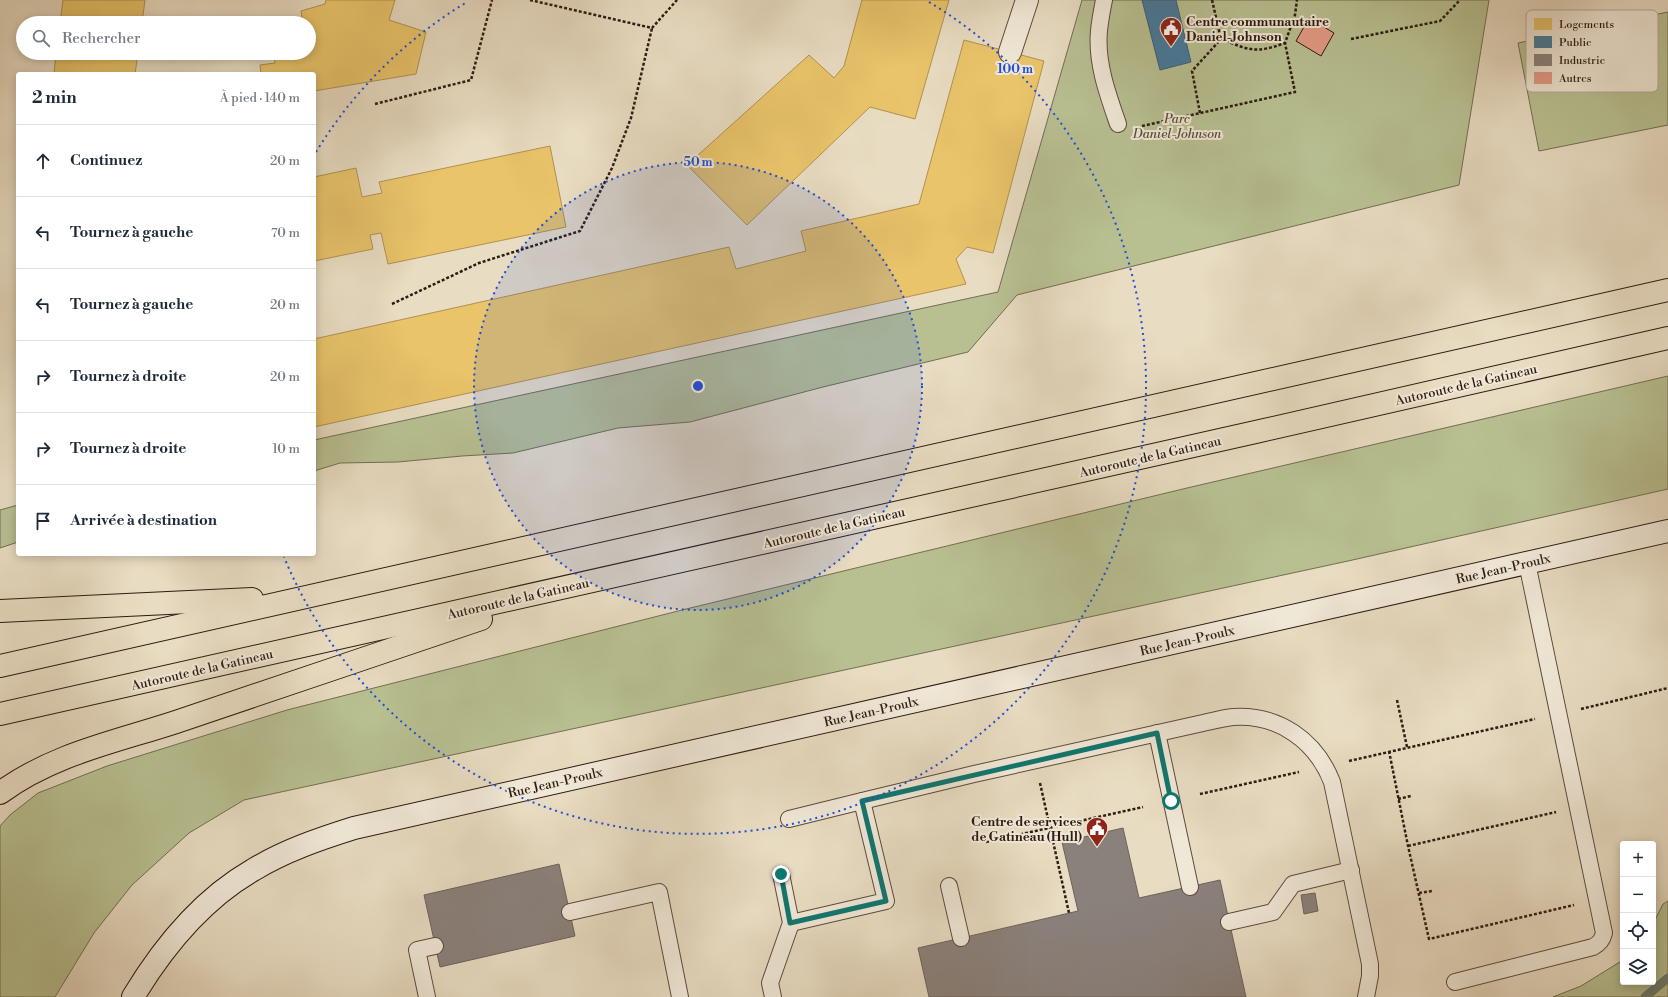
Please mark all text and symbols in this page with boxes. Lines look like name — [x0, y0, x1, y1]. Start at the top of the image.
legend — [1526, 10, 1658, 92]
place label: Centre communautaire Daniel-Johnson — [1186, 14, 1329, 45]
public building icon: Centre communautaire Daniel-Johnson — [1158, 15, 1184, 48]
search box — [16, 16, 316, 60]
text: Logements — [1559, 18, 1614, 32]
icon: search — [30, 27, 52, 49]
text: Rechercher — [62, 29, 141, 48]
text: Public — [1559, 36, 1592, 50]
text: Industrie — [1559, 54, 1606, 68]
text: 100 m — [997, 62, 1033, 77]
text: Autres — [1558, 72, 1592, 86]
text: 2 min — [32, 87, 77, 109]
text: À pied · 140 m — [220, 90, 300, 106]
park label: Parc Daniel-Johnson — [1132, 111, 1222, 142]
icon: ahead — [32, 150, 54, 172]
text: Continuez — [70, 151, 142, 170]
text: 20 m — [270, 153, 300, 169]
text: 50 m — [683, 155, 713, 170]
icon: left — [32, 222, 54, 244]
text: Tournez à gauche — [70, 223, 193, 242]
text: 70 m — [271, 225, 300, 241]
icon: left — [32, 294, 54, 316]
text: Tournez à gauche — [70, 295, 193, 314]
text: 20 m — [270, 297, 300, 313]
street label: Autoroute de la Gatineau — [1393, 361, 1539, 409]
icon: right — [32, 366, 54, 388]
text: Tournez à droite — [70, 367, 186, 386]
text: 20 m — [270, 369, 300, 385]
centre of rings — [691, 379, 705, 393]
street label: Autoroute de la Gatineau — [1077, 433, 1223, 481]
icon: right — [32, 438, 54, 460]
text: Tournez à droite — [70, 439, 186, 458]
text: 10 m — [272, 441, 300, 457]
street label: Autoroute de la Gatineau — [761, 504, 907, 552]
icon: arrive — [32, 510, 54, 532]
text: Arrivée à destination — [70, 511, 217, 530]
street label: Rue Jean-Proulx — [1454, 550, 1553, 588]
street label: Autoroute de la Gatineau — [445, 575, 591, 623]
street label: Rue Jean-Proulx — [1138, 622, 1237, 660]
street label: Autoroute de la Gatineau — [129, 646, 275, 694]
street label: Rue Jean-Proulx — [822, 693, 921, 731]
street label: Rue Jean-Proulx — [506, 764, 605, 802]
route start — [1162, 792, 1180, 810]
place label: Centre de services de Gatineau (Hull) — [971, 814, 1082, 845]
public building icon: Centre de services de Gatineau (Hull) — [1084, 815, 1110, 848]
map controls — [1620, 841, 1656, 985]
button: + — [1620, 841, 1656, 877]
route end — [772, 865, 790, 883]
button: − — [1620, 877, 1656, 913]
button: locate — [1620, 913, 1656, 949]
button: layers — [1620, 949, 1656, 985]

